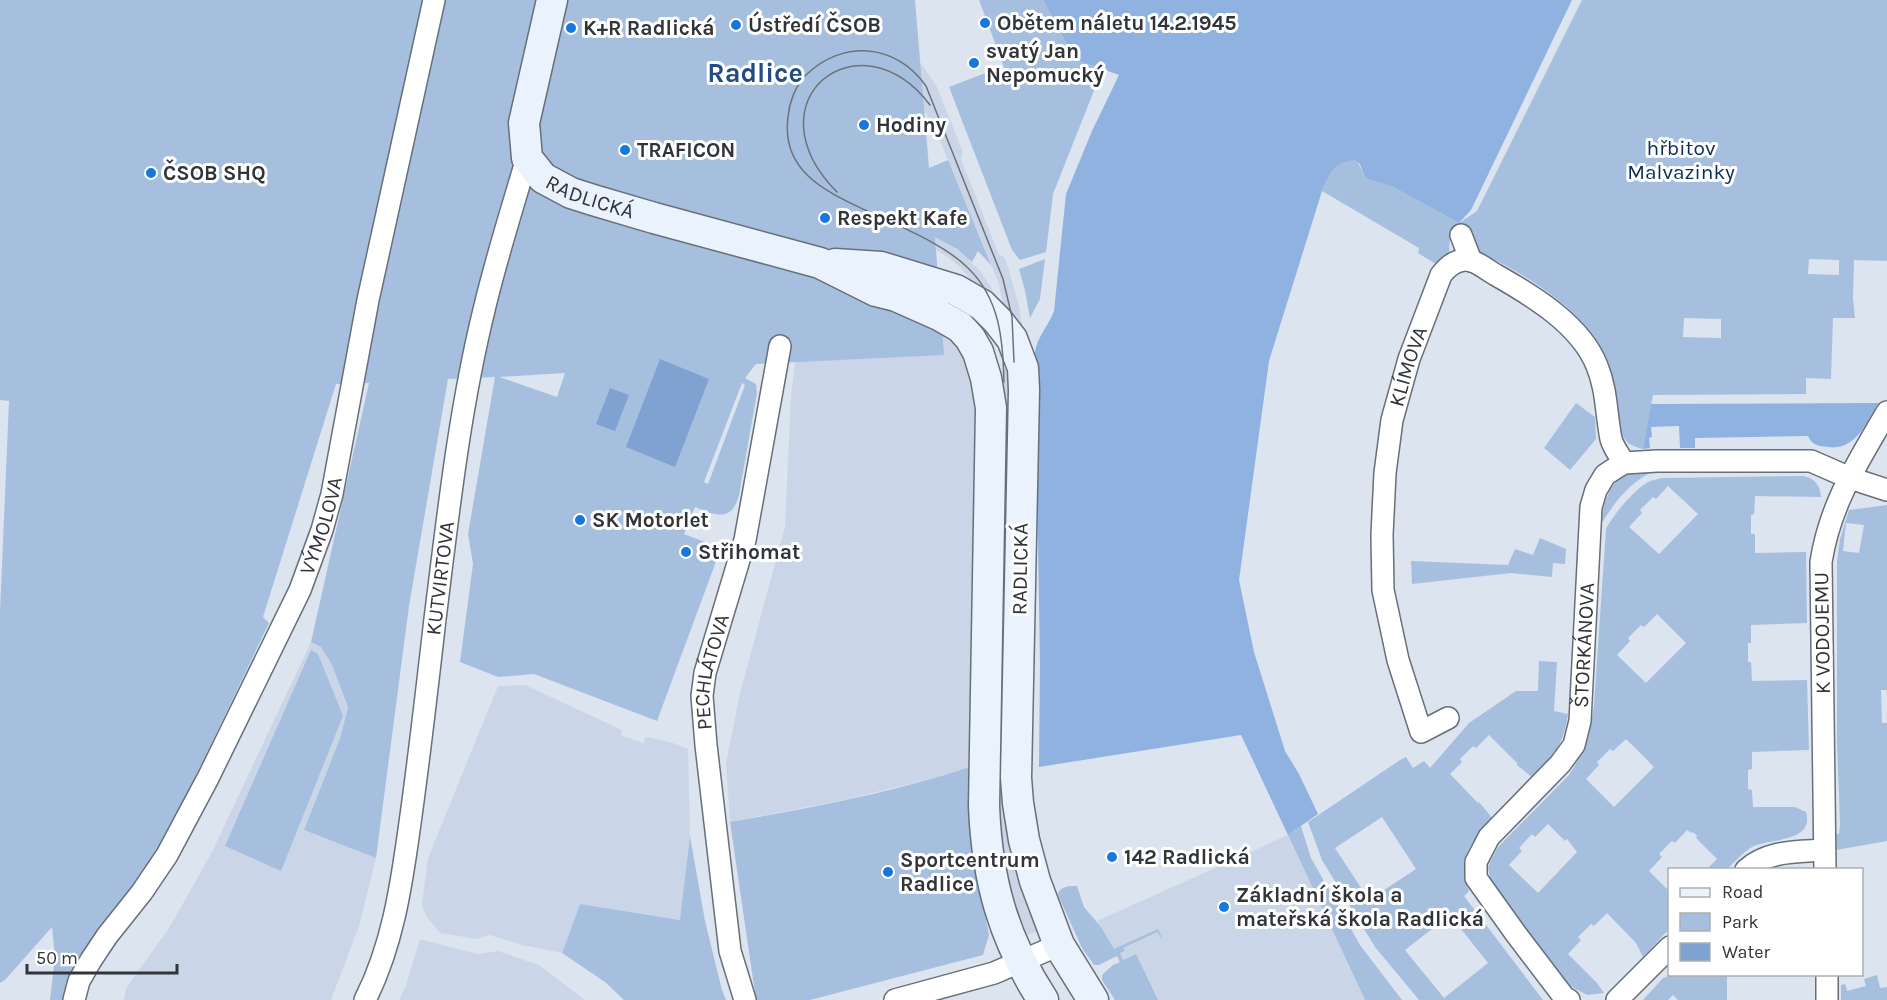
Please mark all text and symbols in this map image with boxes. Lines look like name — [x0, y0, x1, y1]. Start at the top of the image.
place label: Ústředí ČSOB — [748, 11, 881, 37]
place label: Obětem náletu 14.2.1945 — [997, 11, 1236, 35]
place label: K+R Radlická — [583, 16, 715, 40]
marker: Obětem náletu 14.2.1945 — [978, 16, 992, 30]
marker: Ústředí ČSOB — [729, 18, 743, 32]
marker: K+R Radlická — [564, 21, 578, 35]
place label: svatý Jan Nepomucký — [986, 39, 1105, 87]
marker: svatý Jan Nepomucký — [967, 56, 981, 70]
district label: Radlice — [707, 57, 803, 89]
place label: Hodiny — [876, 113, 947, 137]
marker: Hodiny — [857, 118, 871, 132]
park label: hřbitov Malvazinky — [1627, 136, 1735, 184]
place label: TRAFICON — [637, 138, 735, 162]
marker: TRAFICON — [618, 143, 632, 157]
place label: ČSOB SHQ — [163, 159, 266, 185]
marker: ČSOB SHQ — [144, 166, 158, 180]
street label: RADLICKÁ — [542, 170, 637, 224]
place label: Respekt Kafe — [837, 206, 968, 230]
marker: Respekt Kafe — [818, 211, 832, 225]
street label: KLÍMOVA — [1384, 323, 1432, 409]
street label: VÝMOLOVA — [295, 475, 347, 578]
place label: SK Motorlet — [592, 508, 709, 532]
marker: SK Motorlet — [573, 513, 587, 527]
street label: KUTVIRTOVA — [421, 520, 459, 637]
street label: RADLICKÁ — [1007, 523, 1033, 615]
place label: Střihomat — [698, 540, 800, 564]
marker: Střihomat — [679, 545, 693, 559]
street label: K VODOJEMU — [1809, 572, 1835, 694]
street label: ŠTORKÁNOVA — [1569, 582, 1599, 709]
street label: PECHLÁTOVA — [690, 611, 734, 731]
place label: 142 Radlická — [1124, 845, 1250, 869]
place label: Sportcentrum Radlice — [900, 848, 1040, 896]
marker: 142 Radlická — [1105, 850, 1119, 864]
marker: Sportcentrum Radlice — [881, 865, 895, 879]
legend — [1668, 868, 1863, 976]
text: Road — [1722, 881, 1763, 903]
place label: Základní škola a mateřská škola Radlická — [1236, 883, 1484, 931]
marker: Základní škola a mateřská škola Radlická — [1217, 900, 1231, 914]
text: Park — [1722, 911, 1759, 933]
scale bar — [27, 937, 177, 975]
text: Water — [1722, 941, 1770, 963]
text: 50 m — [36, 947, 78, 969]

